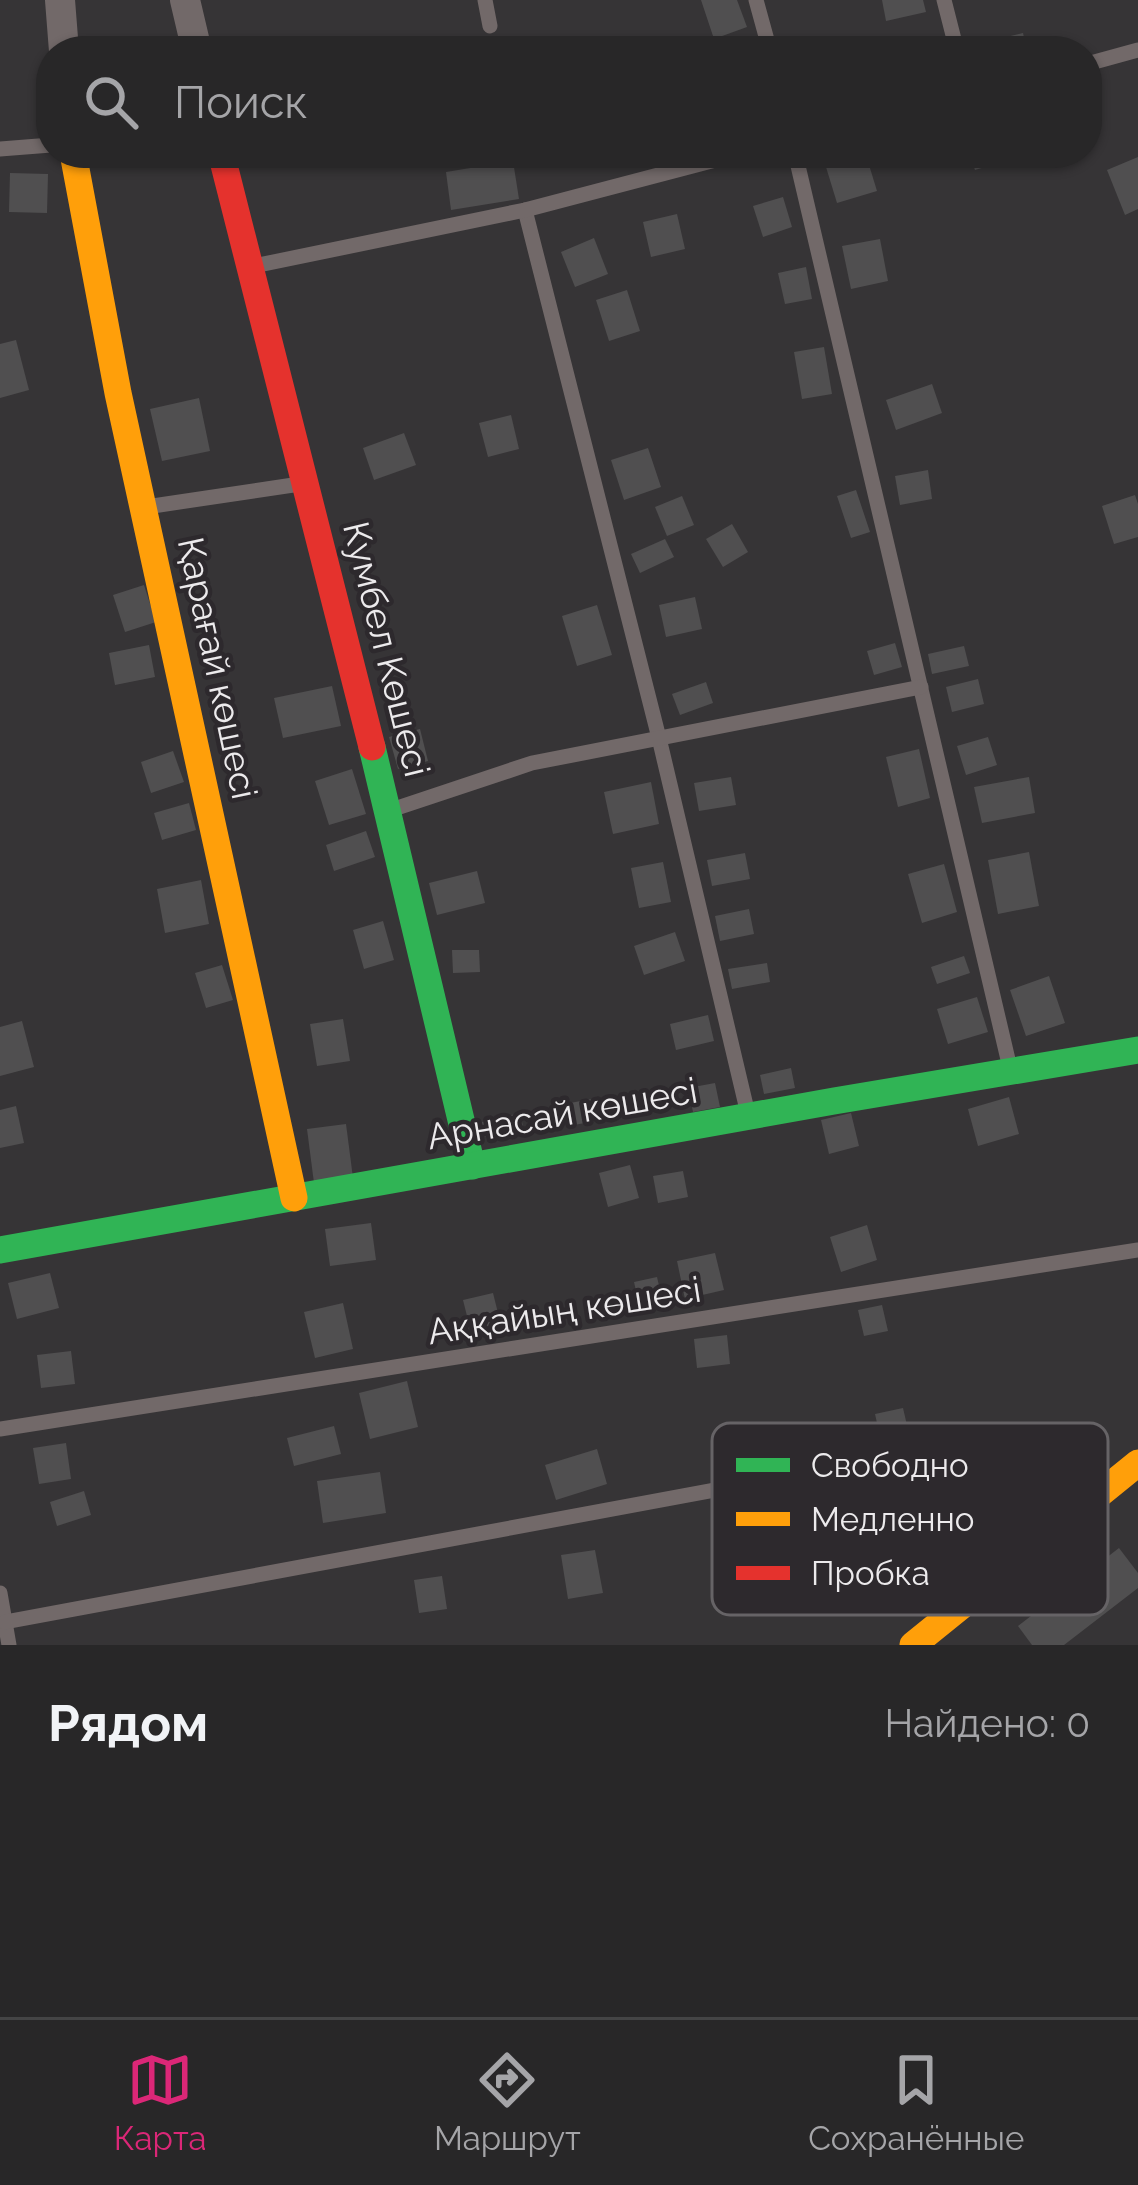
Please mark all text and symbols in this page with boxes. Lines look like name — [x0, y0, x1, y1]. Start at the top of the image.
search box — [36, 36, 1102, 168]
icon: search — [78, 69, 144, 135]
text: Поиск — [174, 76, 308, 129]
street label: Кумбел Kөшесі — [335, 517, 439, 781]
street label: Қарағай көшесі — [170, 533, 266, 803]
street label: Арнасай көшесі — [424, 1069, 700, 1157]
street label: Аққайың көшесі — [424, 1268, 704, 1352]
legend — [712, 1423, 1108, 1615]
text: Свободно — [811, 1446, 969, 1485]
text: Медленно — [811, 1500, 974, 1539]
text: Пробка — [811, 1554, 930, 1593]
text: Рядом — [48, 1693, 208, 1753]
text: Найдено: 0 — [884, 1700, 1090, 1746]
tab: Карта — [114, 2047, 207, 2158]
tab: Маршрут — [434, 2047, 581, 2158]
tab: Сохранённые — [808, 2047, 1024, 2158]

